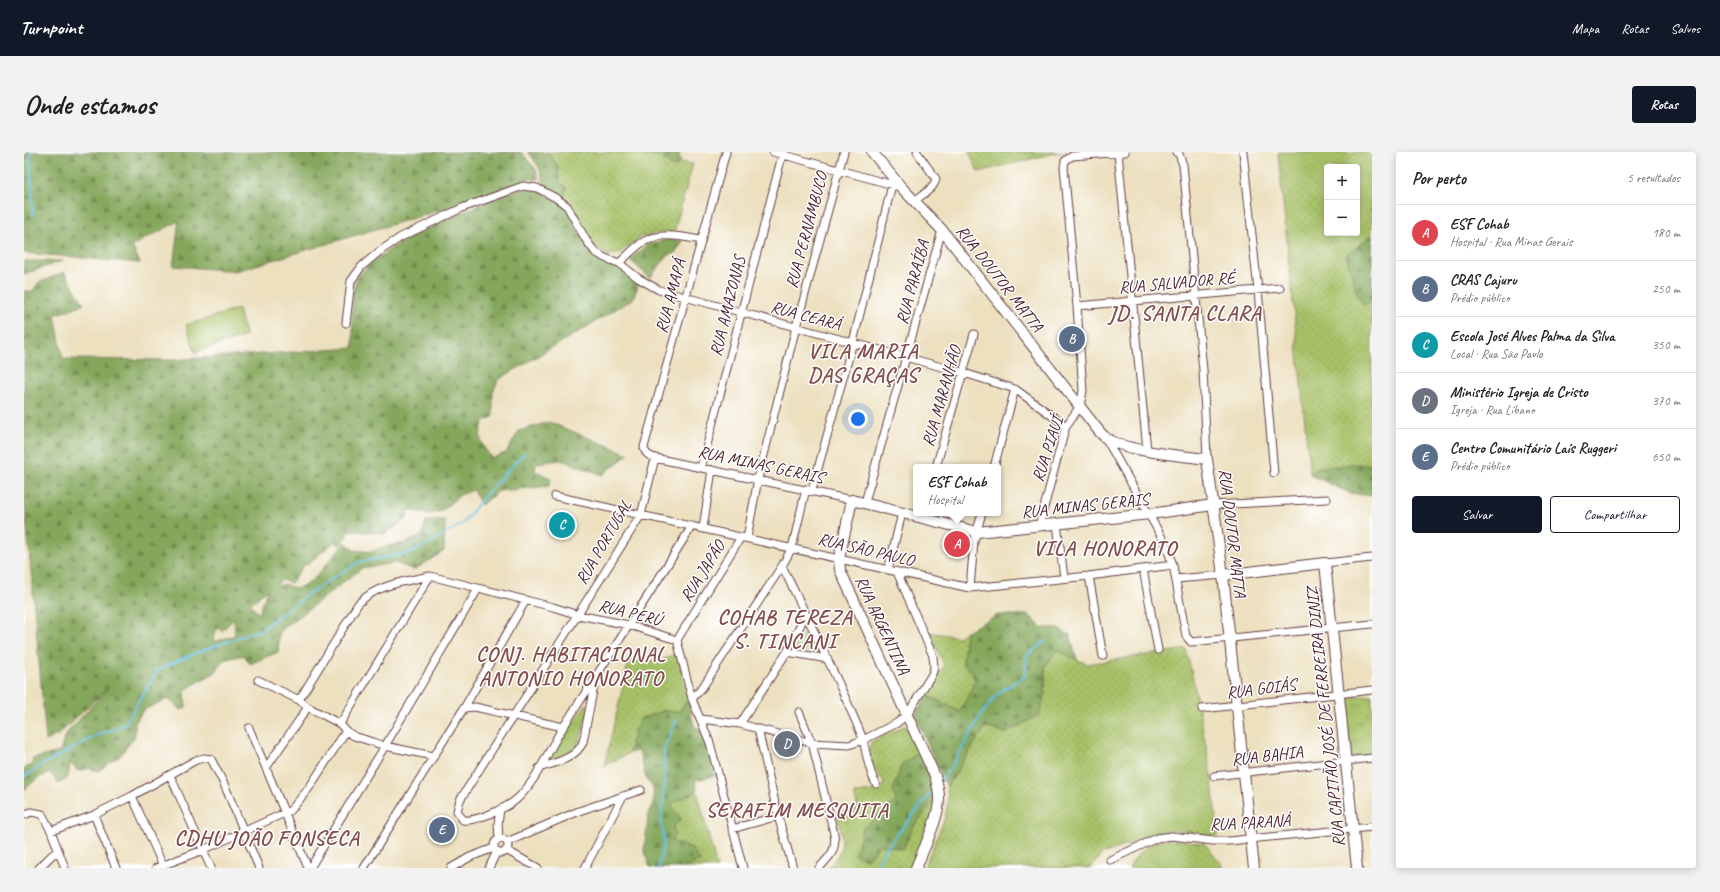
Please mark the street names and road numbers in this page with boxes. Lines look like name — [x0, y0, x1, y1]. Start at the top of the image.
street label: RUA PERNAMBUCO — [781, 168, 832, 291]
street label: RUA DOUTOR MATTA — [951, 221, 1049, 337]
street label: RUA PARAÍBA — [890, 236, 934, 326]
street label: RUA AMAZONAS — [705, 251, 751, 358]
street label: RUA AMAPÁ — [650, 254, 691, 335]
street label: RUA SALVADOR RÉ — [1118, 266, 1238, 298]
street label: RUA CEARÁ — [769, 295, 846, 336]
street label: RUA MARANHÃO — [917, 341, 967, 449]
street label: RUA PIAUÍ — [1026, 410, 1069, 484]
street label: RUA MINAS GERAIS — [696, 441, 829, 489]
street label: RUA DOUTOR MATTA — [1214, 468, 1251, 600]
street label: RUA MINAS GERAIS — [1020, 488, 1153, 523]
street label: RUA PORTUGAL — [571, 496, 636, 588]
street label: RUA SÃO PAULO — [816, 528, 918, 571]
street label: RUA JAPÃO — [675, 535, 731, 606]
street label: RUA ARGENTINA — [851, 573, 915, 678]
street label: RUA CAPITÃO JOSÉ DE FERREIRA DINIZ — [1300, 584, 1350, 848]
street label: RUA PERÚ — [596, 594, 667, 631]
street label: RUA GOIÁS — [1225, 672, 1301, 703]
street label: RUA BAHIA — [1230, 741, 1304, 770]
street label: RUA PARANÁ — [1209, 809, 1293, 835]

